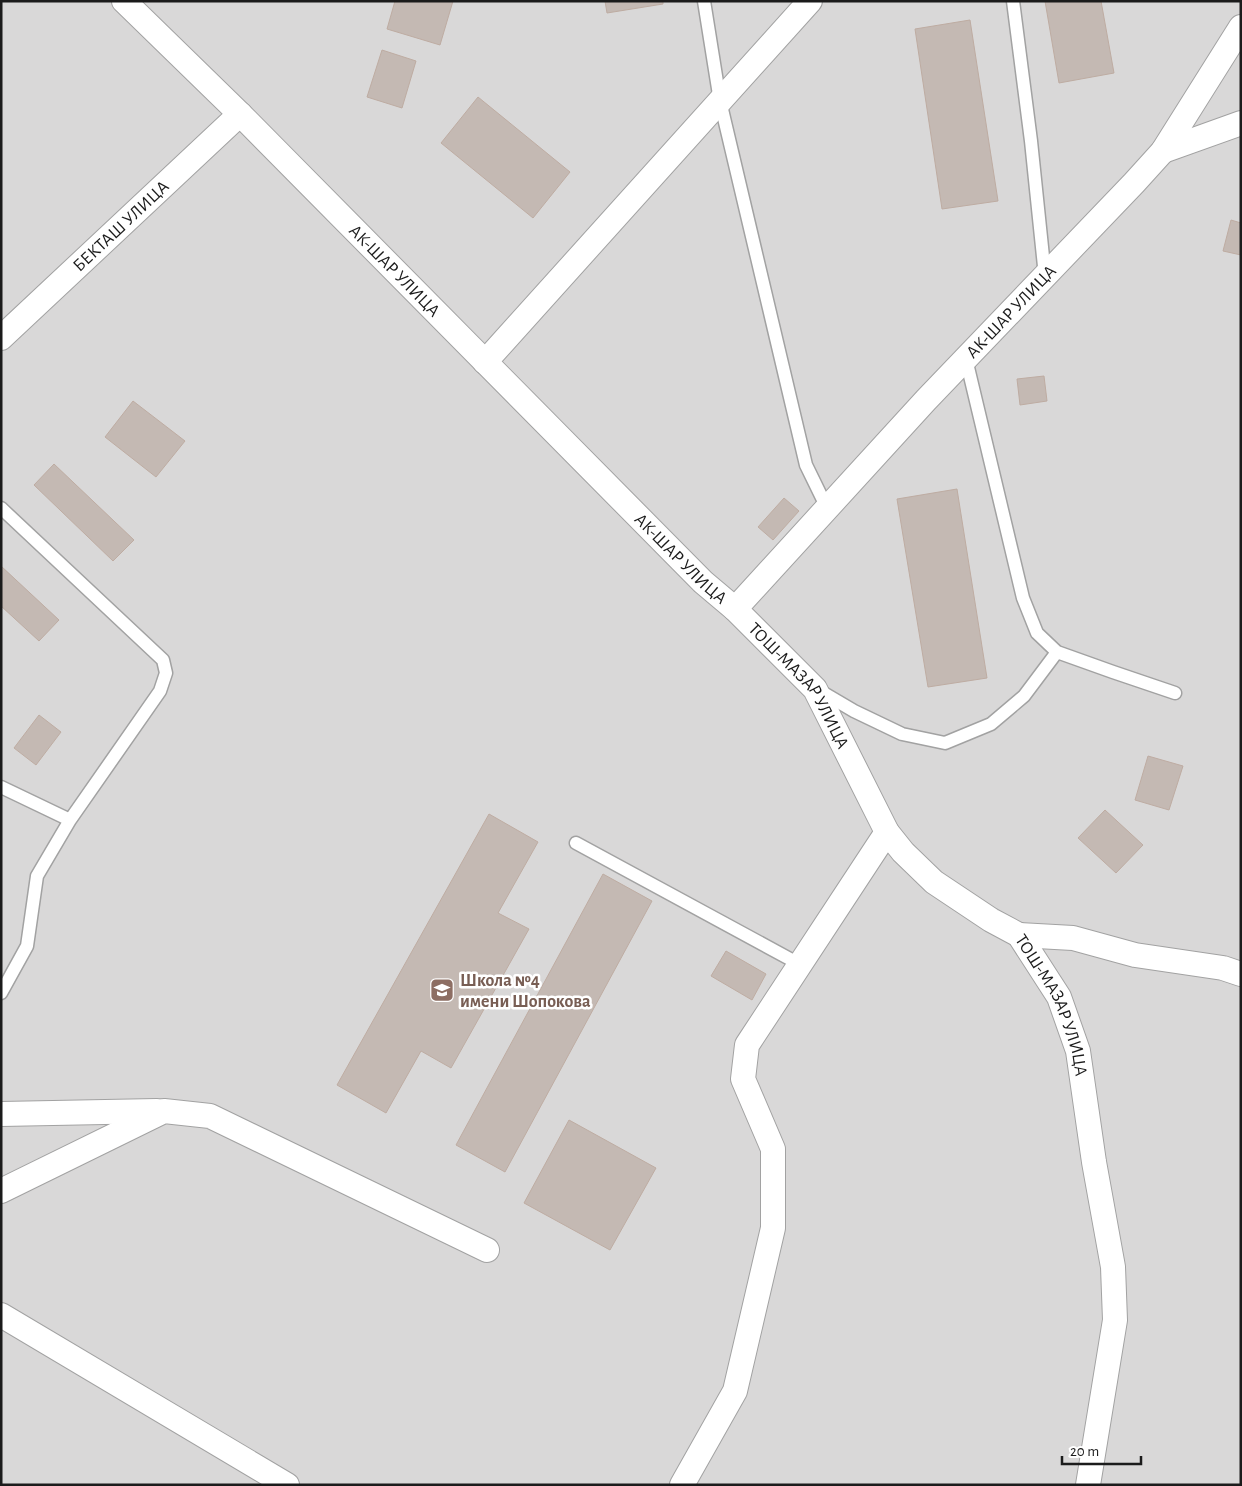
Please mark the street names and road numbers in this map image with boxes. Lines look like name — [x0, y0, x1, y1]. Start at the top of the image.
street label: БЕКТАШ УЛИЦА — [70, 177, 173, 276]
street label: АК-ШАР УЛИЦА — [345, 222, 443, 321]
street label: АК-ШАР УЛИЦА — [963, 262, 1060, 362]
street label: АК-ШАР УЛИЦА — [631, 510, 730, 608]
street label: ТОШ-МАЗАР УЛИЦА — [745, 620, 852, 752]
street label: ТОШ-МАЗАР УЛИЦА — [1011, 932, 1090, 1078]

